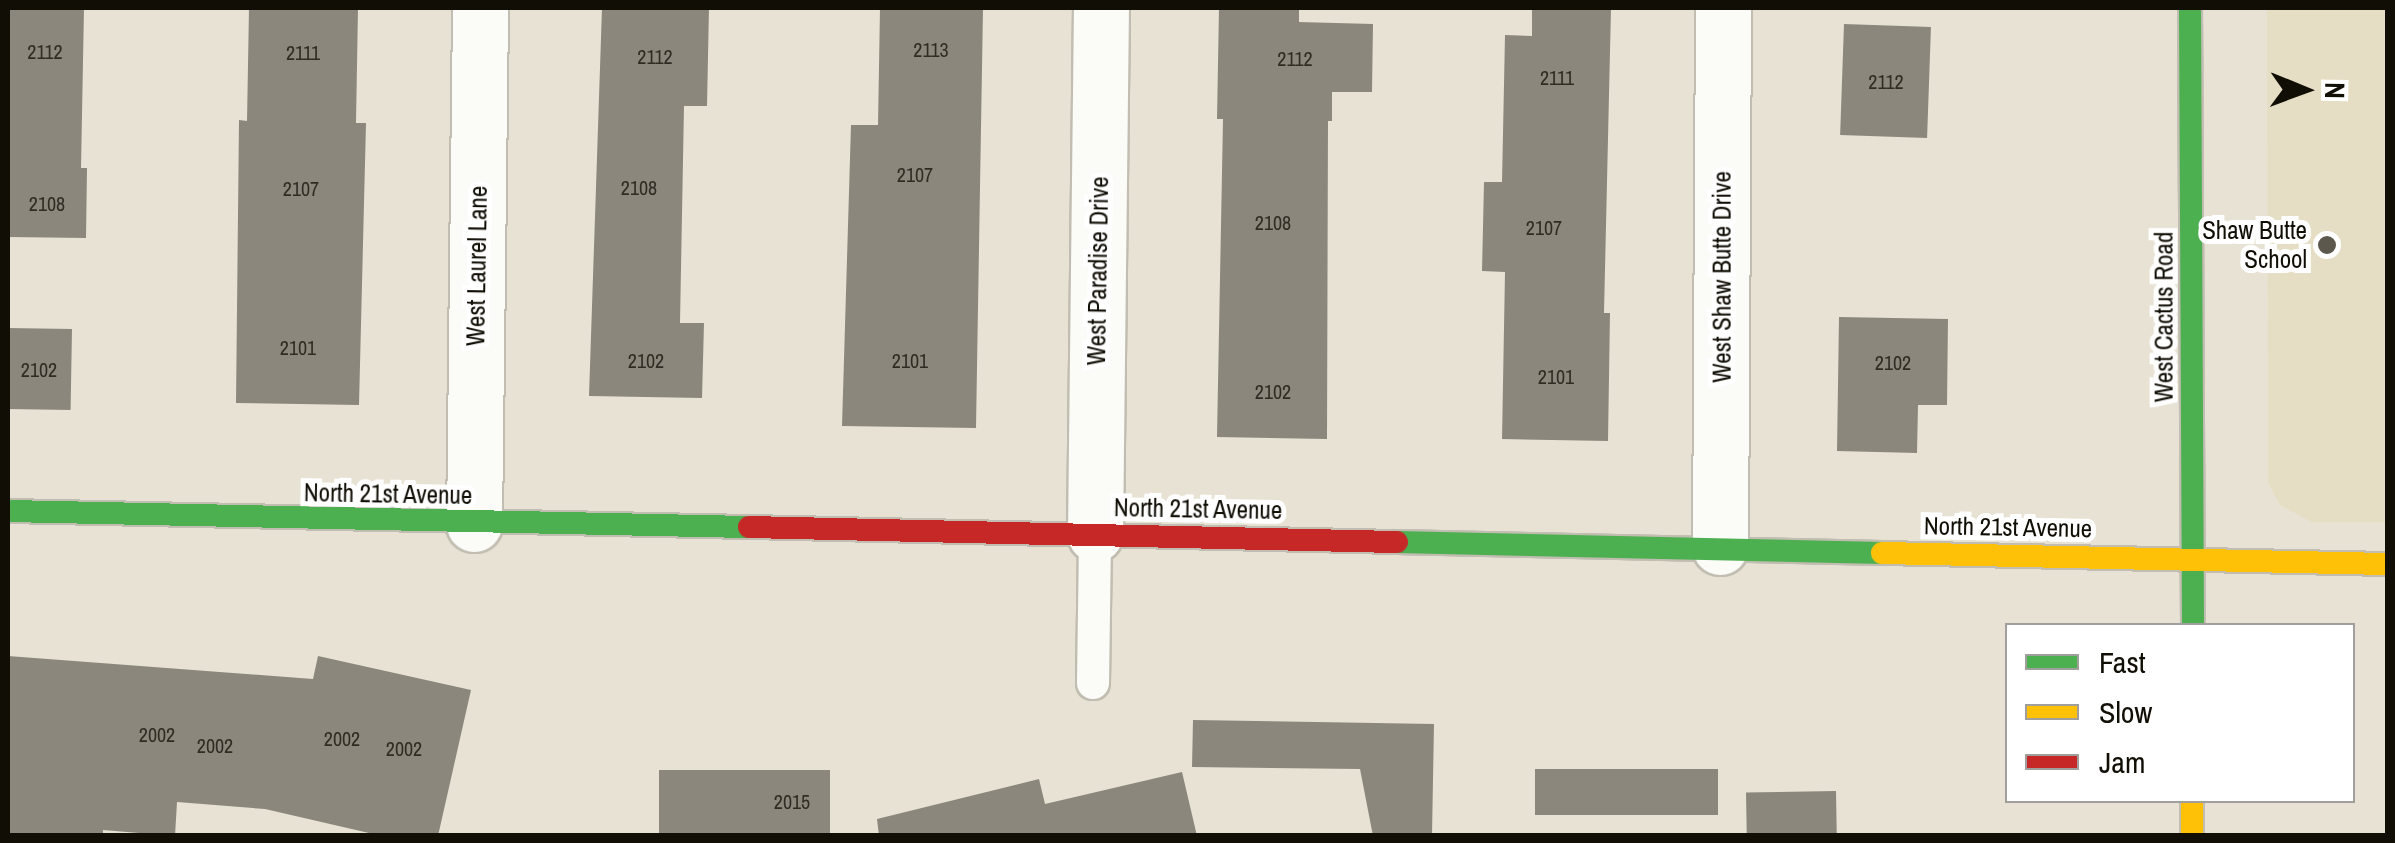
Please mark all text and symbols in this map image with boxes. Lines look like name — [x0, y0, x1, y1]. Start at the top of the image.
house number: 2113 — [913, 37, 949, 61]
house number: 2112 — [27, 39, 63, 63]
house number: 2111 — [286, 40, 320, 64]
north arrow — [2255, 40, 2355, 140]
house number: 2112 — [637, 44, 673, 68]
house number: 2112 — [1277, 46, 1313, 70]
house number: 2111 — [1540, 65, 1574, 89]
house number: 2112 — [1868, 69, 1904, 93]
text: N — [2316, 82, 2354, 99]
house number: 2107 — [897, 162, 933, 186]
street label: West Shaw Butte Drive — [1707, 171, 1737, 383]
house number: 2108 — [621, 175, 657, 199]
house number: 2107 — [283, 176, 319, 200]
street label: West Paradise Drive — [1081, 176, 1115, 366]
street label: West Laurel Lane — [461, 186, 493, 346]
house number: 2108 — [29, 191, 65, 215]
house number: 2108 — [1255, 210, 1291, 234]
house number: 2107 — [1526, 215, 1562, 239]
place label: Shaw Butte School — [2202, 216, 2307, 275]
street label: West Cactus Road — [2149, 232, 2179, 402]
marker: Shaw Butte School — [2316, 234, 2338, 256]
house number: 2101 — [280, 335, 316, 359]
house number: 2102 — [628, 348, 664, 372]
house number: 2101 — [892, 348, 928, 372]
house number: 2102 — [1875, 350, 1911, 374]
house number: 2102 — [21, 357, 57, 381]
house number: 2101 — [1538, 364, 1574, 388]
house number: 2102 — [1255, 379, 1291, 403]
street label: North 21st Avenue — [303, 478, 473, 510]
street label: North 21st Avenue — [1113, 493, 1283, 525]
street label: North 21st Avenue — [1923, 511, 2093, 543]
legend — [2005, 623, 2355, 803]
text: Fast — [2099, 642, 2146, 682]
text: Slow — [2099, 692, 2152, 732]
house number: 2002 — [139, 722, 175, 746]
house number: 2002 — [324, 726, 360, 750]
house number: 2002 — [197, 733, 233, 757]
house number: 2002 — [386, 736, 422, 760]
text: Jam — [2099, 742, 2145, 782]
house number: 2015 — [774, 789, 810, 813]

